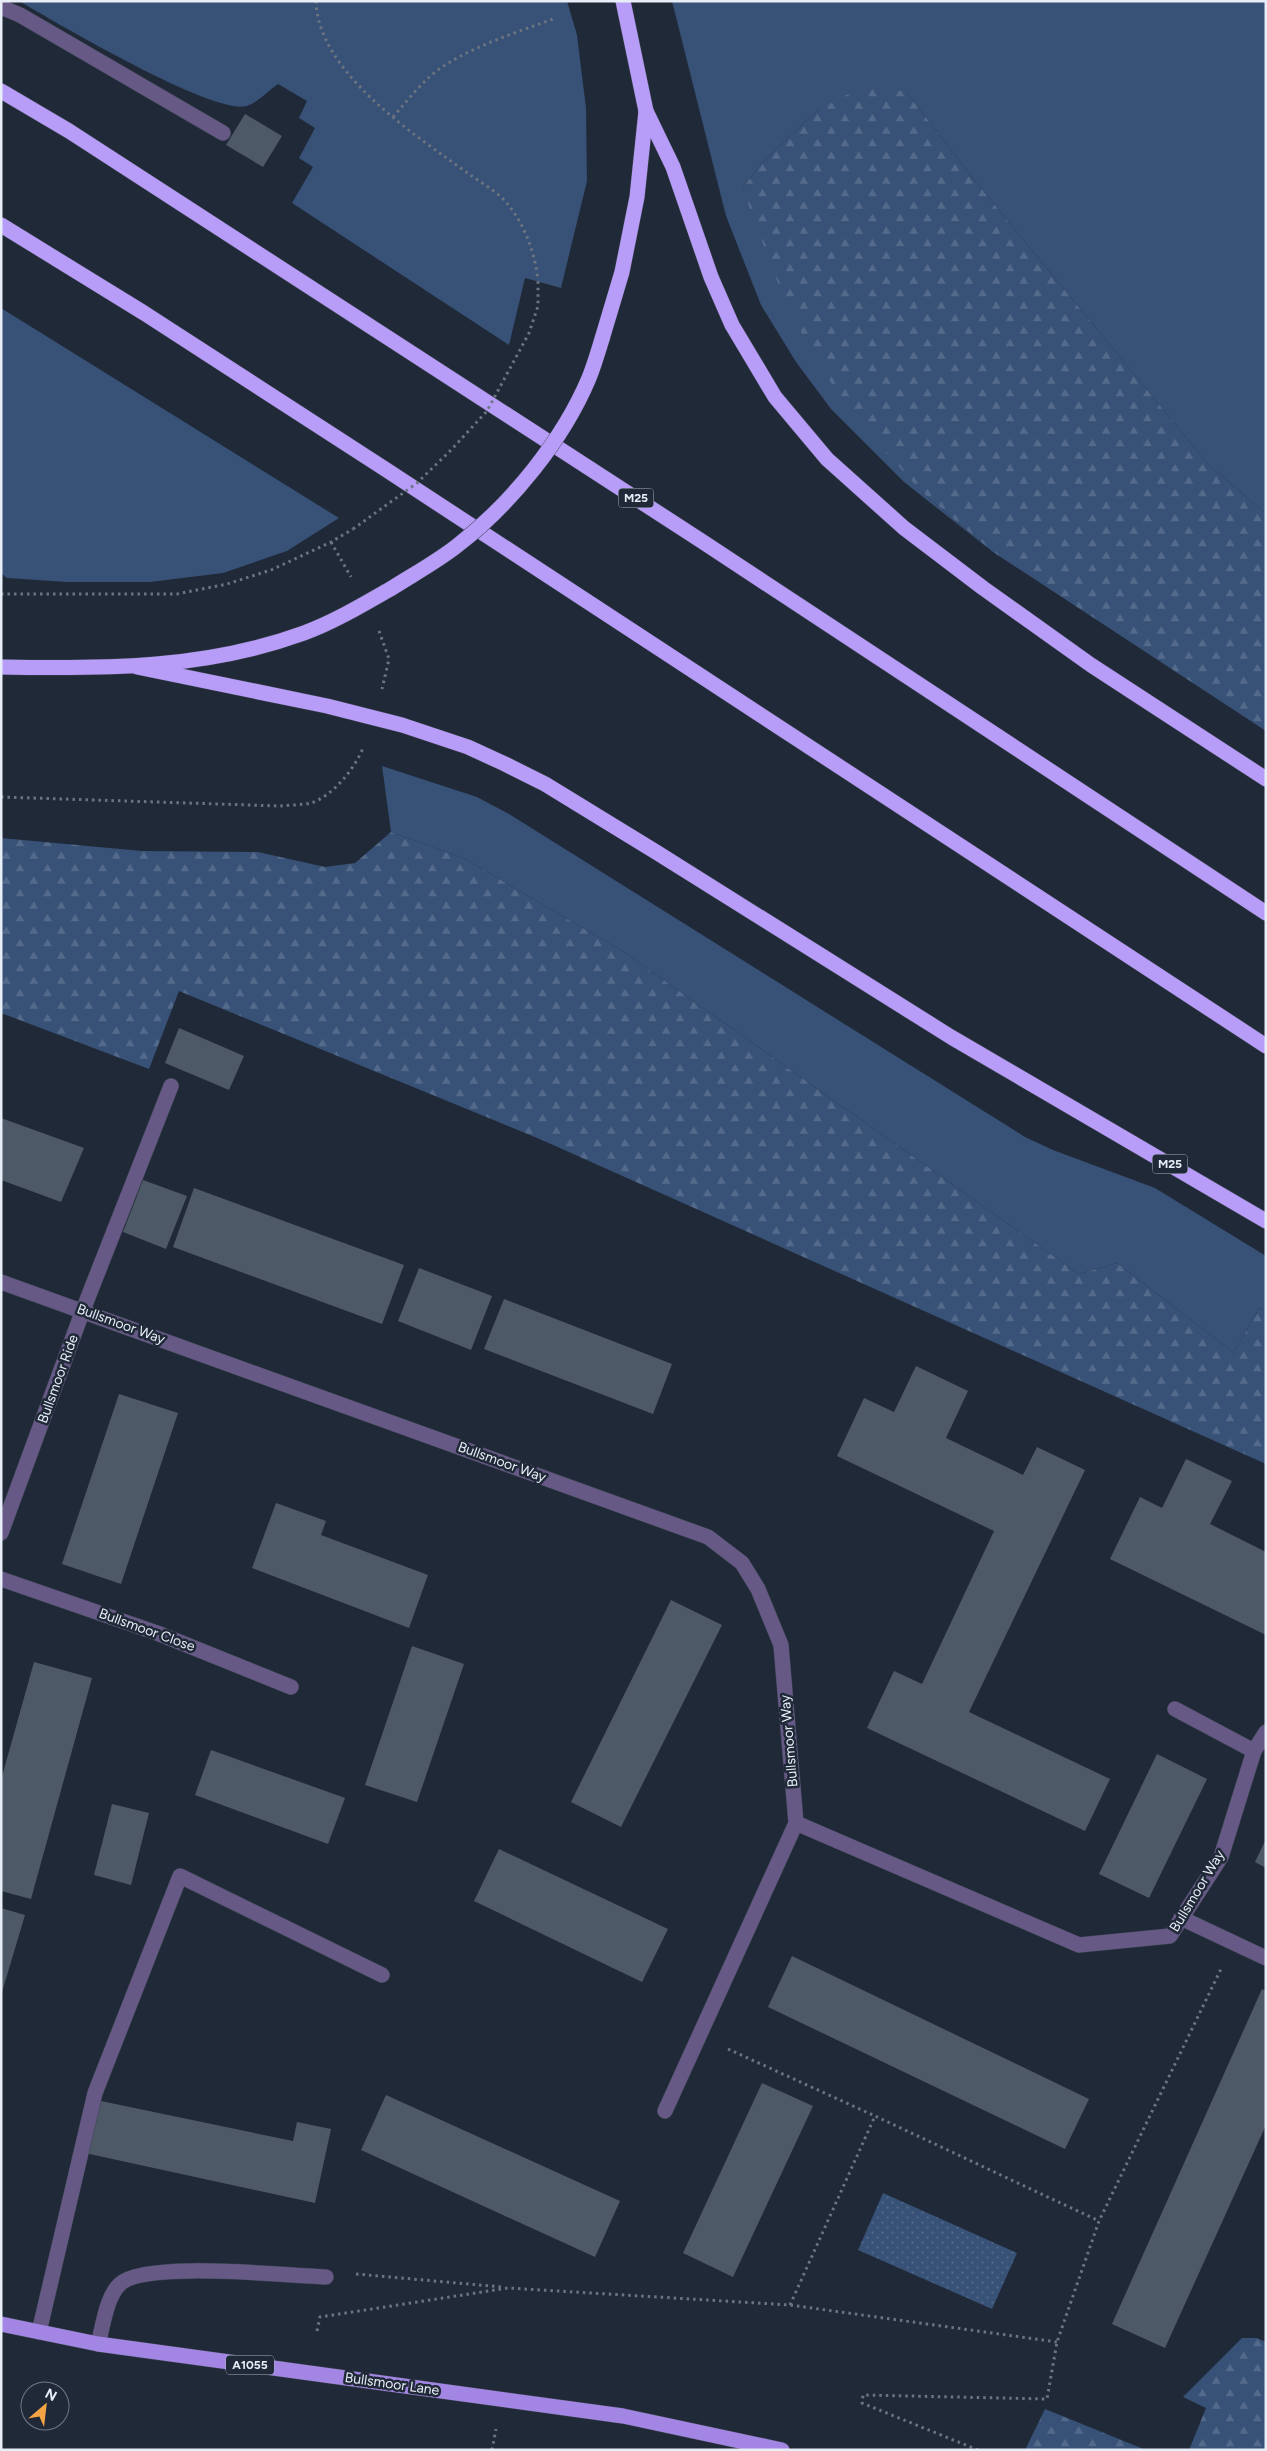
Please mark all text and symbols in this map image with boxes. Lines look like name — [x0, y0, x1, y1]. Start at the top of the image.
road number: M25 — [618, 488, 654, 508]
road number: M25 — [1152, 1154, 1188, 1174]
street label: Bullsmoor Way — [75, 1300, 168, 1348]
street label: Bullsmoor Ride — [34, 1332, 82, 1426]
street label: Bullsmoor Way — [456, 1438, 549, 1486]
street label: Bullsmoor Close — [97, 1605, 198, 1655]
street label: Bullsmoor Way — [776, 1693, 802, 1788]
street label: Bullsmoor Way — [1166, 1846, 1228, 1935]
road number: A1055 — [226, 2356, 274, 2374]
street label: Bullsmoor Lane — [344, 2369, 441, 2399]
north arrow — [20, 2381, 70, 2431]
text: N — [42, 2385, 60, 2405]

